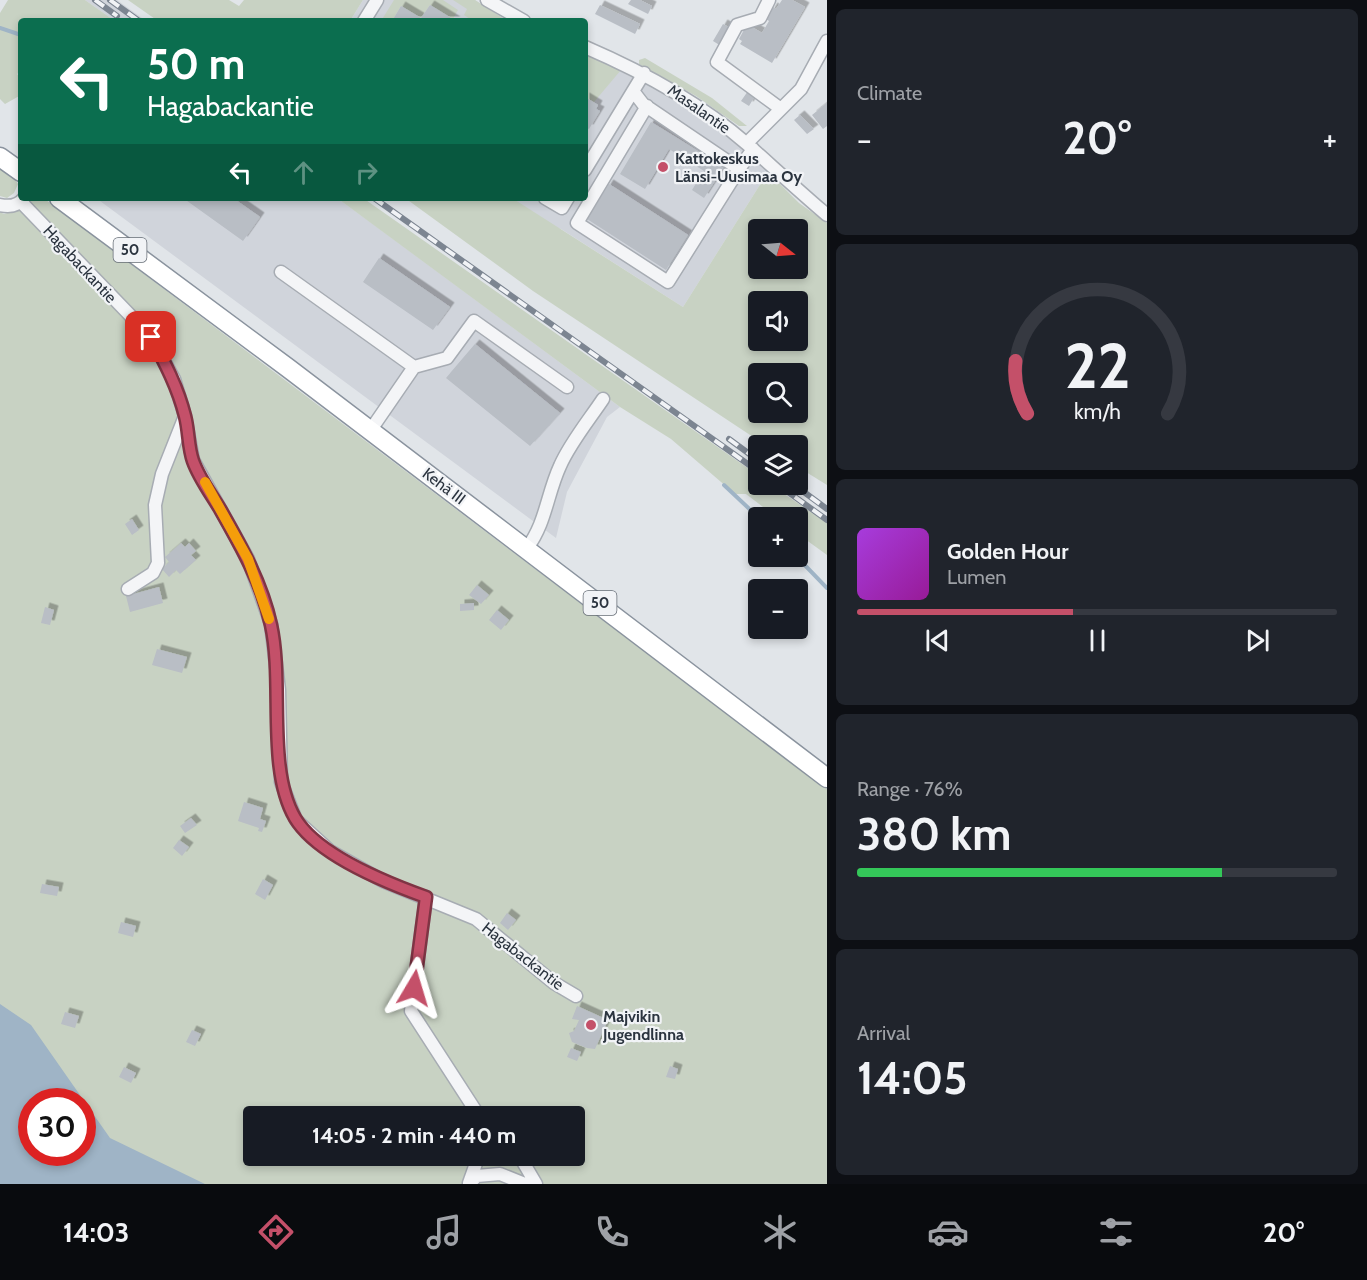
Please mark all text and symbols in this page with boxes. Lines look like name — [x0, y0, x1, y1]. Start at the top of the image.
text: 50 m — [147, 38, 245, 90]
icon: left — [48, 42, 126, 120]
street label: Masalantie — [664, 81, 734, 137]
text: Climate — [857, 81, 922, 105]
text: Hagabackantie — [147, 90, 314, 123]
text: 20° — [1063, 111, 1131, 165]
text: − — [857, 119, 872, 159]
text: + — [1322, 119, 1337, 159]
place label: Kattokeskus Länsi-Uusimaa Oy — [675, 149, 802, 186]
icon: left — [224, 156, 257, 189]
icon: ahead — [287, 156, 320, 189]
icon: right — [350, 156, 383, 189]
marker: Kattokeskus Länsi-Uusimaa Oy — [656, 160, 670, 174]
north arrow — [748, 219, 808, 279]
map controls — [748, 219, 808, 639]
street label: Hagabackantie — [39, 221, 121, 307]
road number: 50 — [114, 238, 146, 262]
button: sound — [748, 291, 808, 351]
pin — [125, 311, 176, 362]
icon: arrive — [134, 320, 167, 353]
text: 22 — [1064, 328, 1130, 404]
button: search — [748, 363, 808, 423]
text: km/h — [1074, 398, 1120, 424]
button: layers — [748, 435, 808, 495]
street label: Kehä III — [419, 464, 469, 508]
button: + — [748, 507, 808, 567]
text: Golden Hour — [947, 538, 1068, 565]
text: Lumen — [947, 565, 1006, 589]
button: − — [748, 579, 808, 639]
road number: 50 — [584, 591, 616, 615]
icon: previous — [921, 624, 954, 657]
icon: pause — [1081, 624, 1114, 657]
icon: next — [1241, 624, 1274, 657]
text: Range · 76% — [857, 777, 963, 801]
text: 380 km — [857, 807, 1011, 861]
street label: Hagabackantie — [478, 918, 568, 994]
position arrow — [382, 956, 446, 1020]
place label: Majvikin Jugendlinna — [602, 1007, 684, 1044]
marker: Majvikin Jugendlinna — [584, 1018, 598, 1032]
text: Arrival — [857, 1021, 910, 1045]
text: 14:05 — [857, 1051, 967, 1105]
speed limit sign: 30 — [18, 1088, 96, 1166]
text: 14:05 · 2 min · 440 m — [312, 1122, 516, 1149]
icon: directions — [255, 1211, 297, 1253]
icon: music — [423, 1211, 465, 1253]
icon: phone — [591, 1211, 633, 1253]
icon: climate — [759, 1211, 801, 1253]
icon: car — [927, 1211, 969, 1253]
icon: filters — [1095, 1211, 1137, 1253]
text: 14:03 — [63, 1216, 129, 1249]
text: 20° — [1263, 1216, 1304, 1249]

